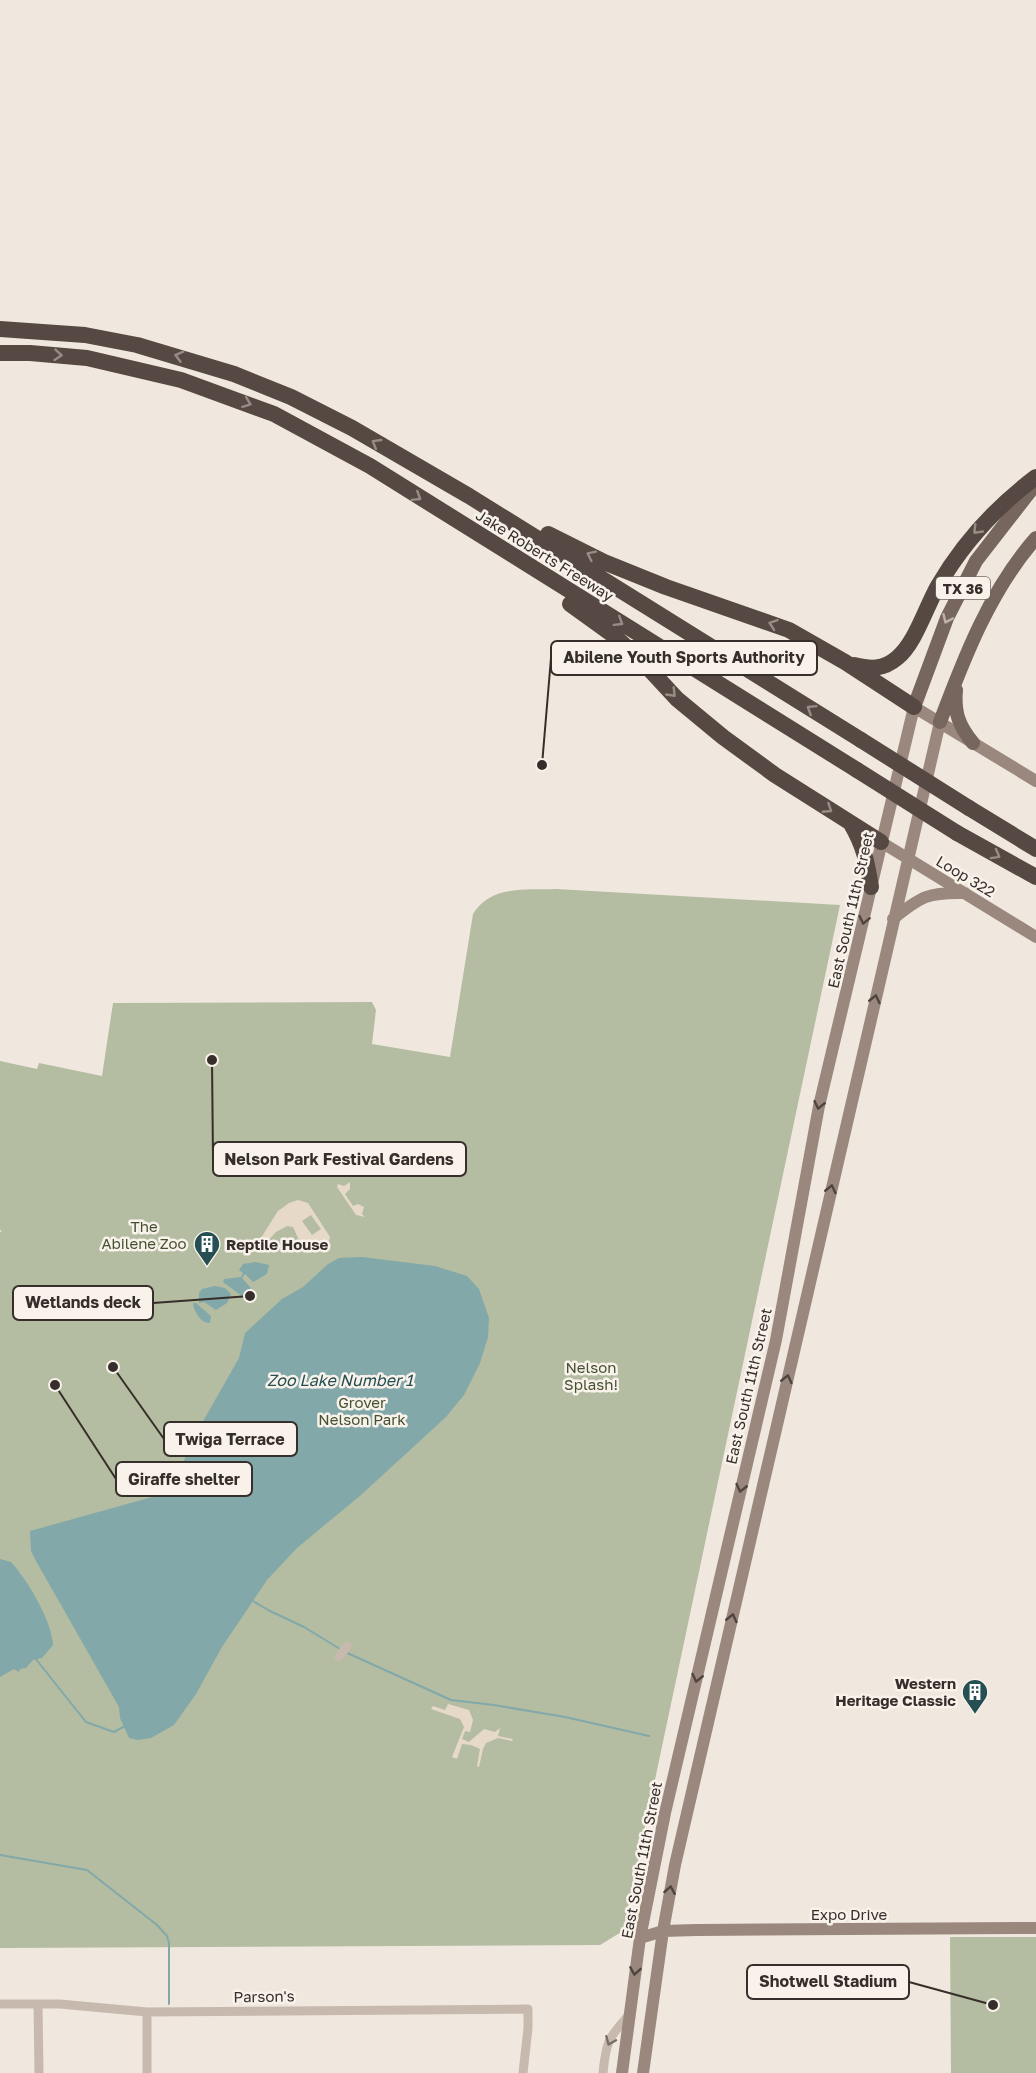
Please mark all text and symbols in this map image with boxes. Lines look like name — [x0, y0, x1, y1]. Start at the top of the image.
one-way arrow — [54, 348, 63, 361]
one-way arrow — [174, 351, 184, 364]
one-way arrow — [241, 396, 252, 408]
one-way arrow — [372, 438, 382, 450]
one-way arrow — [411, 489, 422, 500]
street label: Jake Roberts Freeway — [473, 505, 618, 605]
one-way arrow — [974, 523, 985, 534]
one-way arrow — [587, 551, 598, 563]
road number: TX 36 — [936, 577, 990, 599]
one-way arrow — [943, 613, 955, 624]
one-way arrow — [612, 614, 623, 625]
one-way arrow — [769, 619, 779, 632]
callout: Abilene Youth Sports Authority — [551, 641, 817, 675]
text: Abilene Youth Sports Authority — [563, 647, 805, 667]
one-way arrow — [665, 687, 676, 697]
one-way arrow — [807, 704, 817, 716]
one-way arrow — [822, 802, 833, 813]
street label: East South 11th Street — [823, 830, 877, 990]
one-way arrow — [990, 848, 1001, 859]
street label: Loop 322 — [933, 851, 999, 901]
one-way arrow — [858, 915, 871, 925]
one-way arrow — [868, 994, 881, 1004]
one-way arrow — [813, 1100, 826, 1110]
callout: Nelson Park Festival Gardens — [213, 1142, 466, 1176]
text: Nelson Park Festival Gardens — [224, 1149, 454, 1169]
one-way arrow — [824, 1184, 837, 1194]
park label: The Abilene Zoo — [101, 1217, 187, 1252]
building icon: Reptile House — [192, 1229, 222, 1267]
place label: Reptile House — [226, 1235, 329, 1253]
callout: Wetlands deck — [13, 1286, 153, 1320]
text: Wetlands deck — [25, 1292, 142, 1312]
street label: East South 11th Street — [721, 1306, 775, 1466]
park label: Nelson Splash! — [564, 1358, 618, 1393]
water label: Zoo Lake Number 1 — [267, 1370, 413, 1390]
one-way arrow — [780, 1374, 793, 1384]
park label: Grover Nelson Park — [318, 1393, 406, 1428]
callout: Twiga Terrace — [164, 1422, 297, 1456]
text: Twiga Terrace — [175, 1429, 285, 1449]
callout: Giraffe shelter — [116, 1462, 252, 1496]
text: Giraffe shelter — [128, 1469, 240, 1489]
one-way arrow — [735, 1483, 748, 1493]
one-way arrow — [724, 1614, 737, 1624]
one-way arrow — [691, 1672, 704, 1682]
place label: Western Heritage Classic — [835, 1674, 956, 1709]
building icon: Western Heritage Classic — [960, 1677, 990, 1715]
street label: East South 11th Street — [617, 1780, 665, 1940]
one-way arrow — [663, 1886, 676, 1896]
street label: Expo Drive — [811, 1905, 888, 1923]
callout: Shotwell Stadium — [747, 1965, 909, 1999]
one-way arrow — [630, 1967, 642, 1976]
text: Shotwell Stadium — [759, 1971, 897, 1991]
street label: Parson's — [233, 1986, 295, 2006]
one-way arrow — [605, 2035, 617, 2046]

